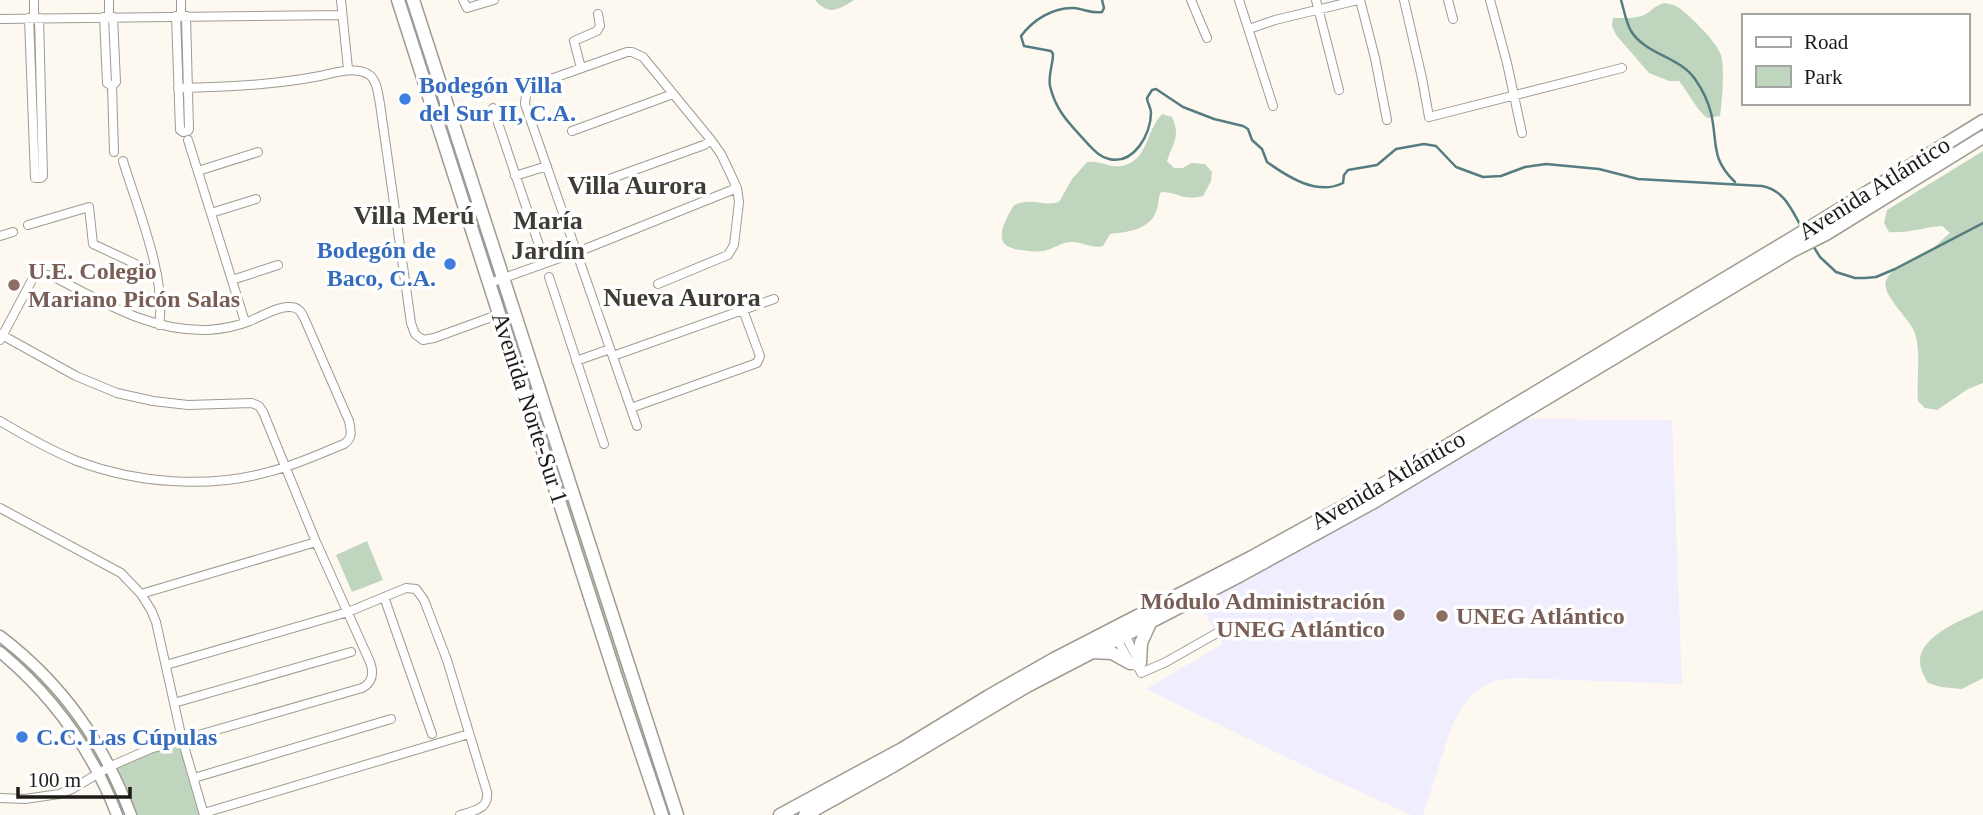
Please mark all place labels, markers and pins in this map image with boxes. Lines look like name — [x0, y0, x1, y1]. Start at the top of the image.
place label: Bodegón Villa del Sur II, C.A. — [419, 72, 576, 126]
marker: Bodegón Villa del Sur II, C.A. — [397, 91, 413, 107]
place label: Bodegón de Baco, C.A. — [317, 237, 436, 291]
marker: Bodegón de Baco, C.A. — [442, 256, 458, 272]
place label: U.E. Colegio Mariano Picón Salas — [28, 258, 240, 312]
marker: U.E. Colegio Mariano Picón Salas — [6, 277, 22, 293]
place label: Módulo Administración UNEG Atlántico — [1140, 588, 1385, 642]
place label: UNEG Atlántico — [1456, 603, 1625, 629]
marker: Módulo Administración UNEG Atlántico — [1391, 607, 1407, 623]
marker: UNEG Atlántico — [1434, 608, 1450, 624]
place label: C.C. Las Cúpulas — [36, 724, 217, 750]
marker: C.C. Las Cúpulas — [14, 729, 30, 745]

